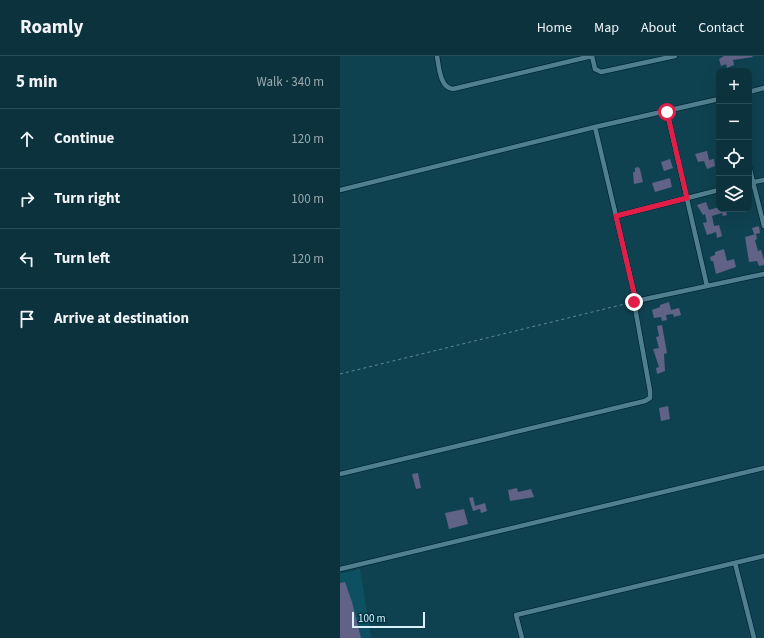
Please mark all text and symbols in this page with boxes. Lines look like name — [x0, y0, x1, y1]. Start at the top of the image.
text: Roamly — [20, 14, 83, 41]
text: Home — [537, 18, 572, 38]
text: Map — [594, 18, 619, 38]
text: About — [641, 18, 676, 38]
text: Contact — [698, 18, 744, 38]
map controls — [716, 68, 752, 212]
button: + — [716, 68, 752, 104]
text: 5 min — [16, 70, 57, 94]
text: Walk · 340 m — [256, 73, 324, 91]
route start — [658, 103, 676, 121]
button: − — [716, 104, 752, 140]
icon: ahead — [16, 128, 38, 150]
text: Continue — [54, 128, 114, 149]
text: 120 m — [291, 130, 324, 148]
button: locate — [716, 140, 752, 176]
button: layers — [716, 176, 752, 212]
icon: right — [16, 188, 38, 210]
text: Turn right — [54, 188, 120, 209]
text: 100 m — [291, 190, 324, 208]
icon: left — [16, 248, 38, 270]
text: Turn left — [54, 248, 110, 269]
text: 120 m — [291, 250, 324, 268]
route end — [625, 293, 643, 311]
icon: arrive — [16, 308, 38, 330]
text: Arrive at destination — [54, 308, 189, 329]
scale bar — [352, 610, 425, 629]
text: 100 m — [358, 611, 386, 626]

